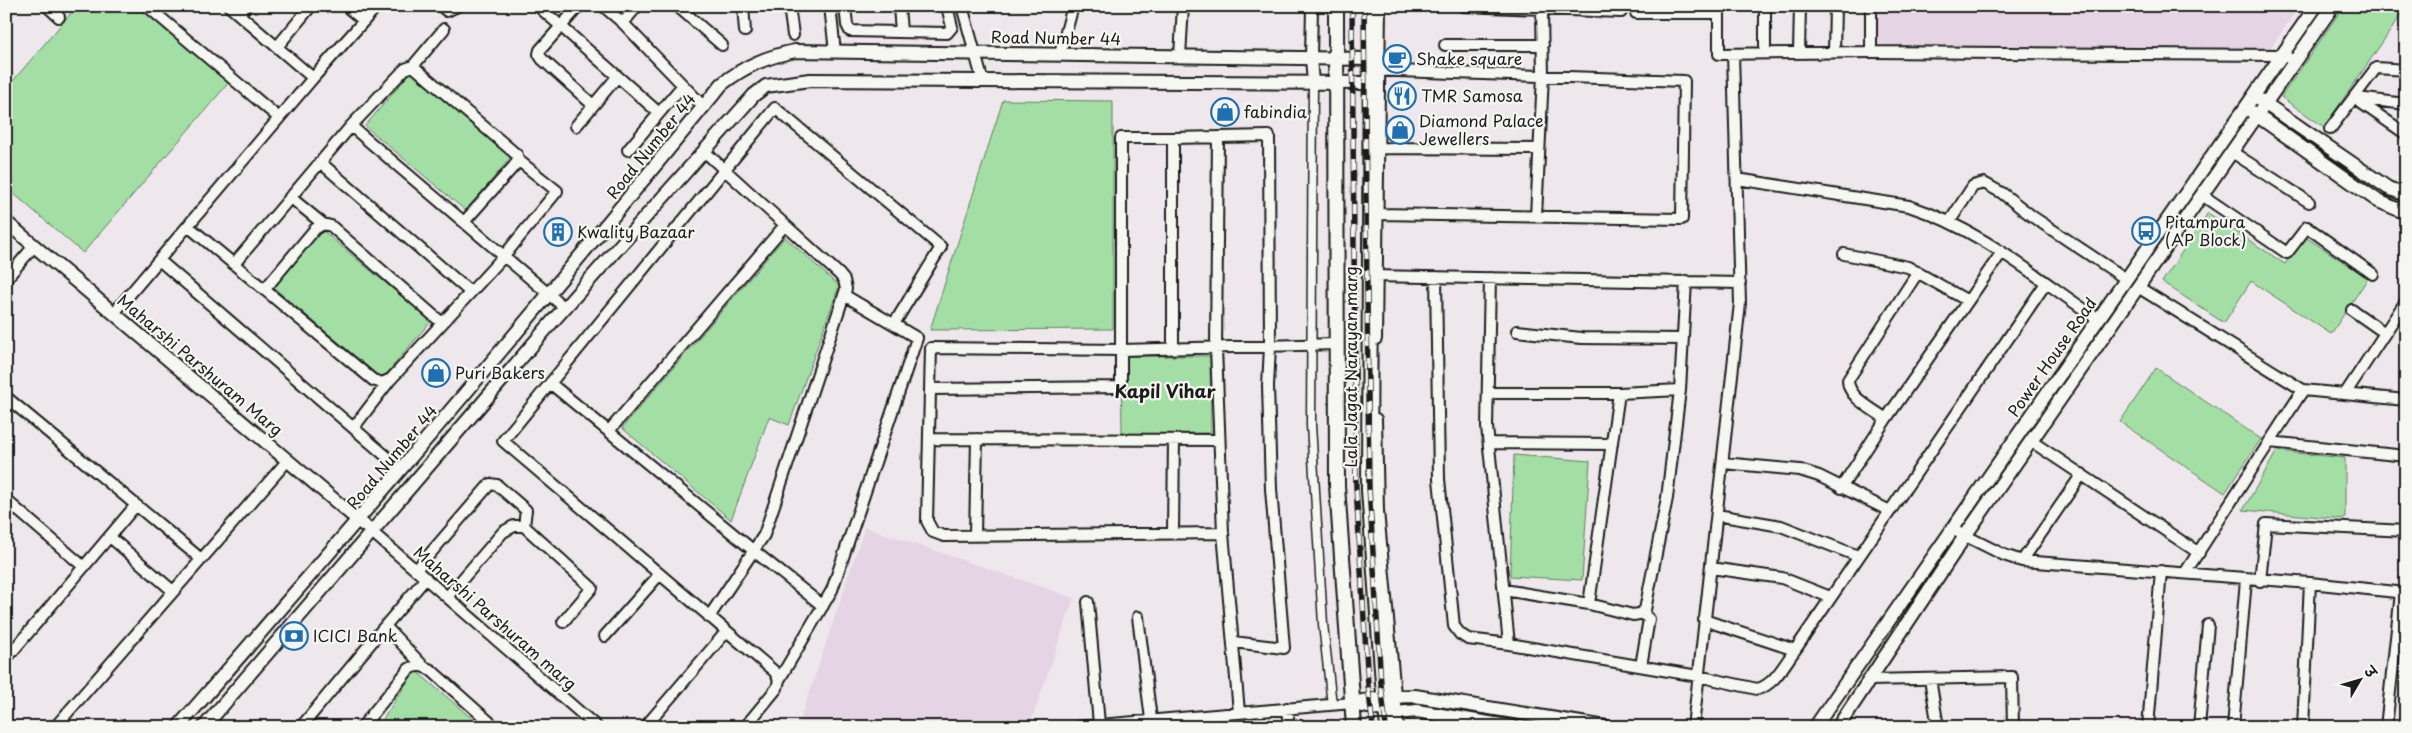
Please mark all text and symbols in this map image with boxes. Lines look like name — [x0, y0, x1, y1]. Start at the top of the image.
street label: Road Number 44 — [991, 24, 1121, 50]
cafe icon: Shake square — [1382, 44, 1412, 74]
place label: Shake square — [1416, 46, 1522, 70]
restaurant icon: TMR Samosa — [1387, 81, 1417, 111]
place label: TMR Samosa — [1421, 83, 1523, 107]
street label: Road Number 44 — [600, 87, 701, 203]
shop icon: fabindia — [1210, 97, 1240, 127]
place label: fabindia — [1244, 99, 1307, 123]
place label: Diamond Palace Jewellers — [1419, 108, 1544, 150]
shop icon: Diamond Palace Jewellers — [1385, 115, 1415, 145]
place label: Pitampura (AP Block) — [2165, 209, 2247, 251]
bus stop icon: Pitampura (AP Block) — [2131, 216, 2161, 246]
building icon: Kwality Bazaar — [543, 217, 573, 247]
place label: Kwality Bazaar — [577, 219, 695, 243]
street label: Lala Jagat Narayan marg — [1338, 266, 1362, 468]
street label: Maharshi Parshuram Marg — [113, 288, 289, 441]
street label: Power House Road — [2001, 292, 2101, 421]
shop icon: Puri Bakers — [421, 358, 451, 388]
place label: Puri Bakers — [455, 360, 545, 384]
district label: Kapil Vihar — [1114, 377, 1217, 404]
street label: Road Number 44 — [340, 399, 442, 514]
street label: Maharshi Parshuram marg — [409, 540, 582, 695]
bank icon: ICICI Bank — [279, 621, 309, 651]
place label: ICICI Bank — [313, 623, 398, 647]
north arrow — [2334, 656, 2384, 706]
text: उ — [2358, 660, 2383, 683]

